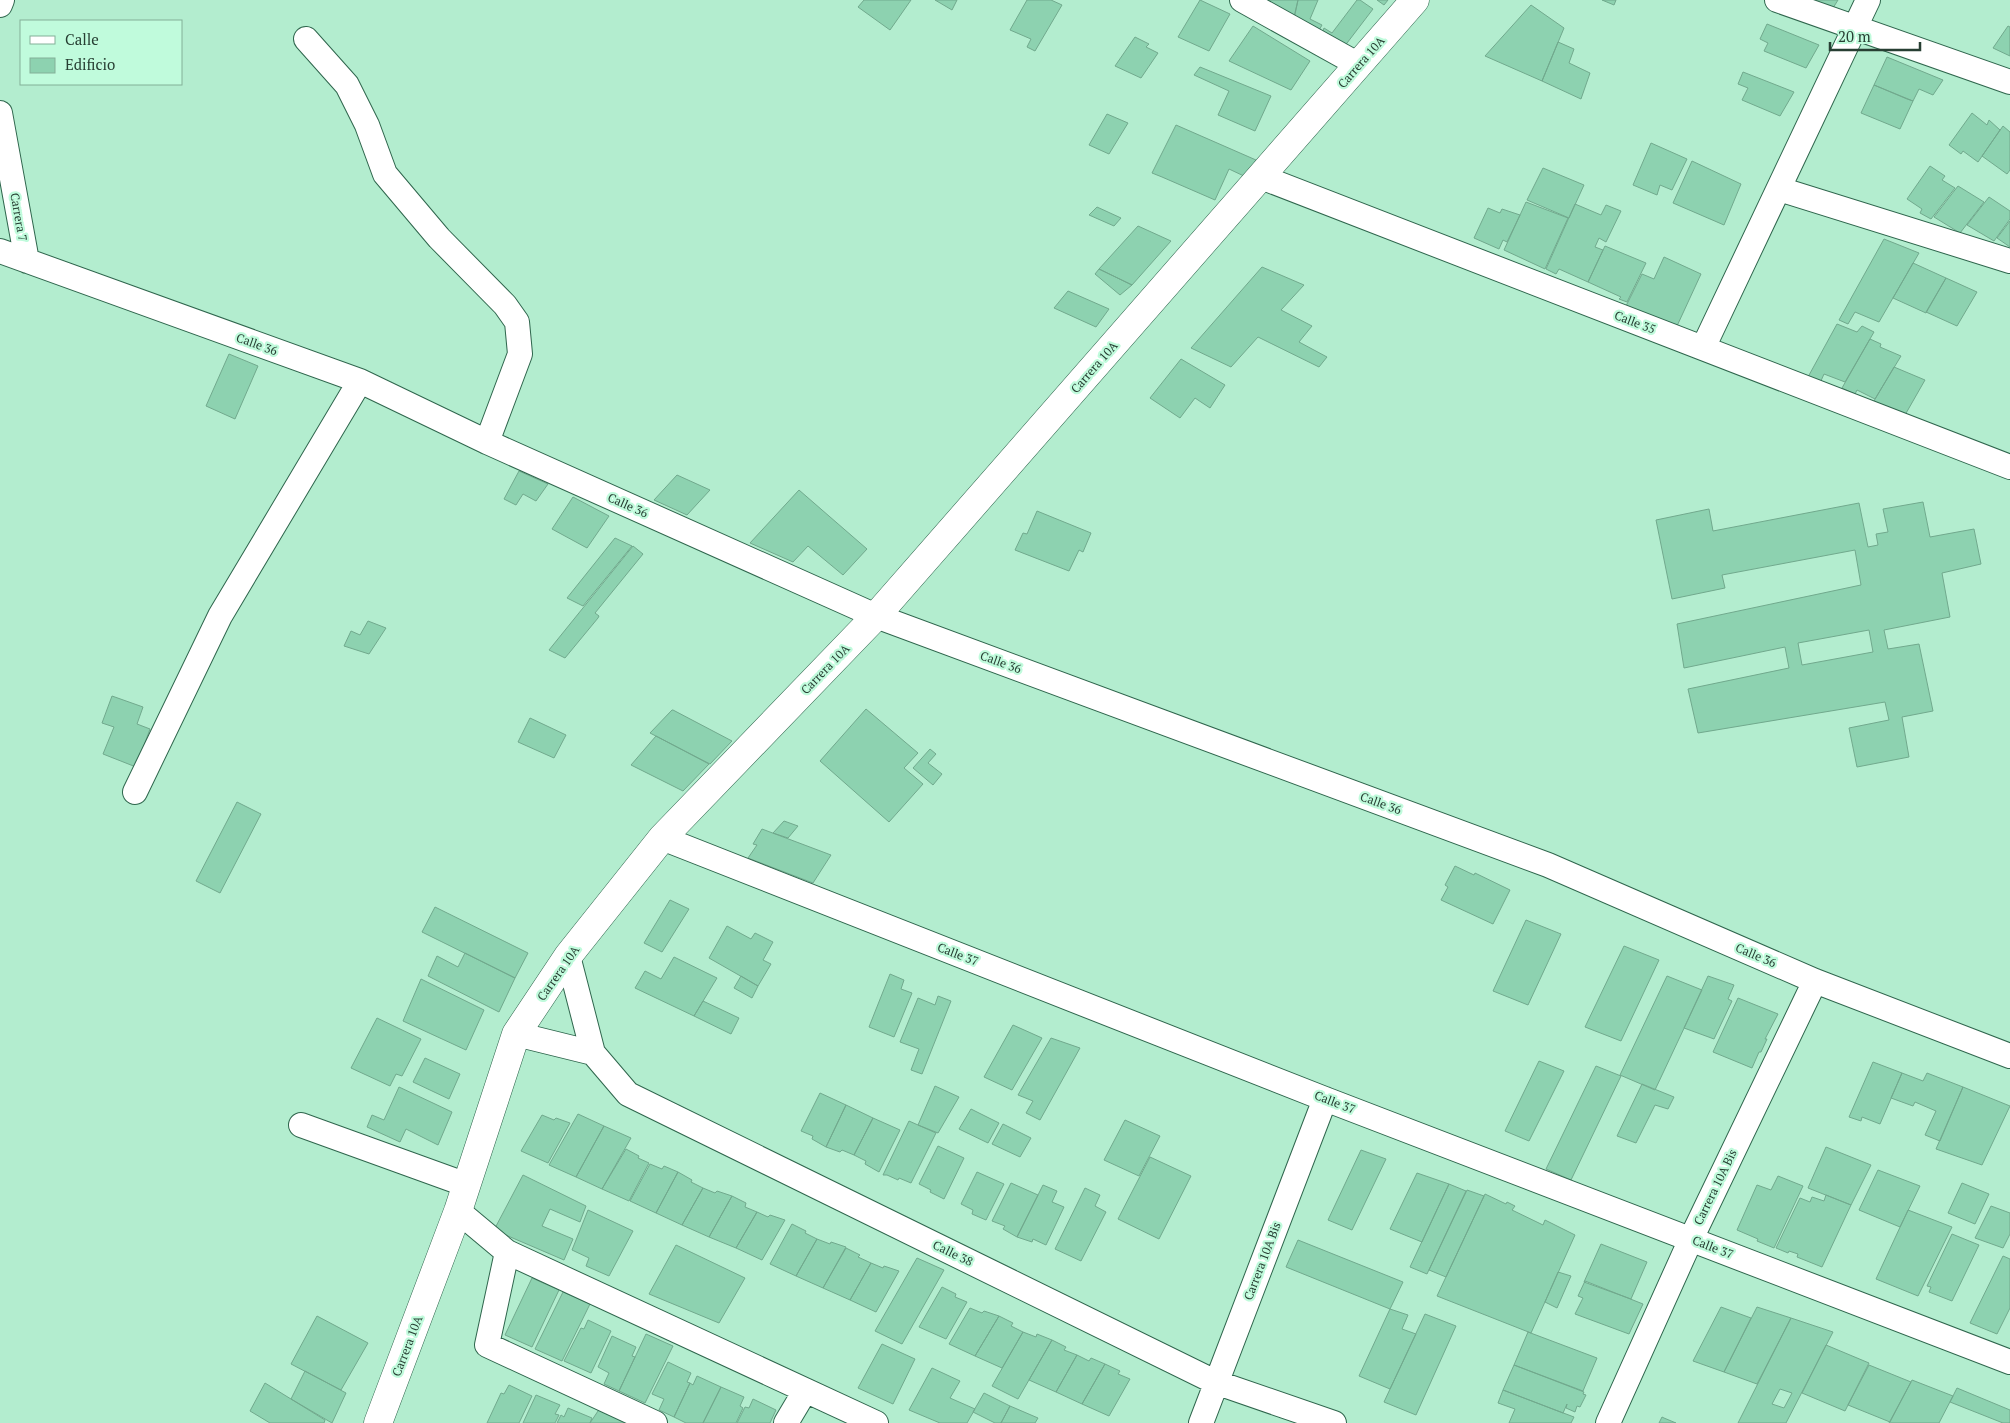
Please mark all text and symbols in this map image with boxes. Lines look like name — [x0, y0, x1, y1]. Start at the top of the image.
legend — [20, 20, 182, 85]
scale bar — [1830, 20, 1920, 52]
text: 20 m — [1838, 26, 1871, 46]
text: Calle — [65, 29, 99, 49]
street label: Carrera 10A — [1334, 32, 1388, 91]
text: Edificio — [65, 54, 115, 74]
street label: Carrera 7 — [7, 192, 31, 242]
street label: Calle 35 — [1612, 307, 1658, 337]
street label: Calle 36 — [234, 330, 280, 359]
street label: Carrera 10A — [1067, 337, 1121, 396]
street label: Calle 36 — [605, 489, 651, 521]
street label: Carrera 10A — [798, 640, 853, 697]
street label: Calle 36 — [978, 648, 1024, 677]
street label: Calle 36 — [1358, 789, 1404, 818]
street label: Calle 37 — [935, 939, 981, 969]
street label: Calle 36 — [1733, 940, 1779, 970]
street label: Carrera 10A — [534, 942, 583, 1003]
street label: Calle 37 — [1312, 1087, 1358, 1117]
street label: Carrera 10A Bis — [1690, 1147, 1740, 1227]
street label: Carrera 10A Bis — [1240, 1220, 1284, 1302]
street label: Calle 37 — [1690, 1232, 1736, 1262]
street label: Calle 38 — [930, 1237, 976, 1269]
street label: Carrera 10A — [389, 1313, 426, 1378]

